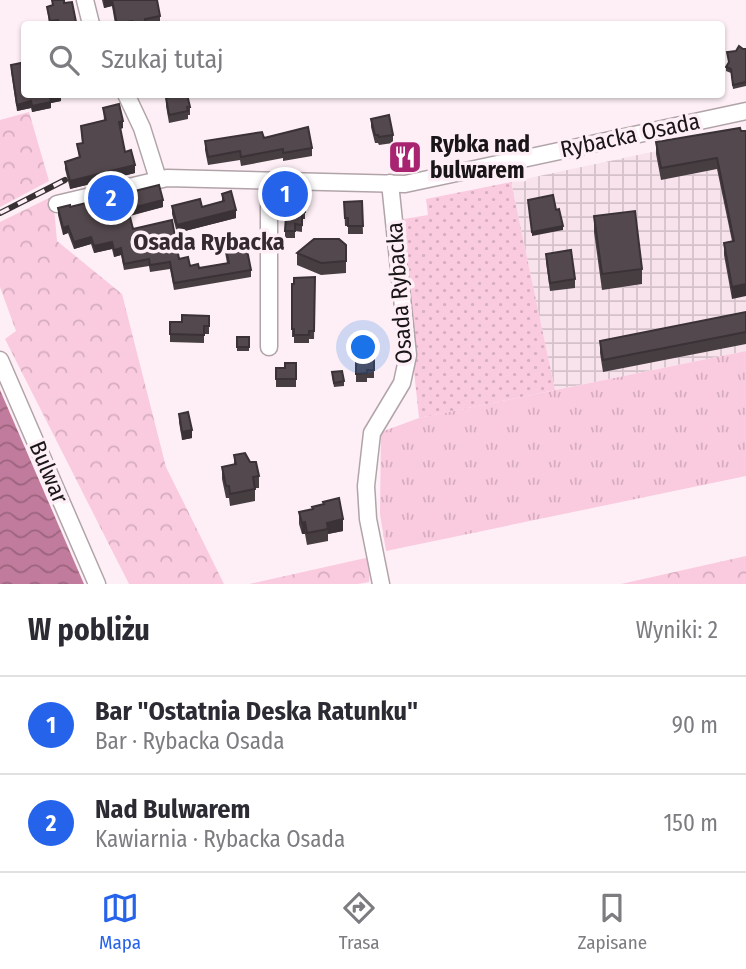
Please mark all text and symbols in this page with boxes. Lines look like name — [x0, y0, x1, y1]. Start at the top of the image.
search box — [21, 21, 725, 98]
icon: search — [45, 41, 83, 79]
text: Szukaj tutaj — [101, 44, 224, 75]
street label: Rybacka Osada — [558, 107, 702, 163]
place label: Rybka nad bulwarem — [430, 130, 530, 184]
restaurant icon: Rybka nad bulwarem — [386, 138, 424, 176]
pin: 1 — [262, 168, 308, 220]
pin: 2 — [88, 172, 134, 224]
street label: Osada Rybacka — [380, 221, 418, 365]
district label: Osada Rybacka — [133, 228, 285, 256]
your location — [346, 330, 380, 364]
street label: Bulwar — [23, 437, 75, 507]
text: W pobliżu — [28, 612, 150, 648]
text: Wyniki: 2 — [636, 616, 718, 644]
text: Bar "Ostatnia Deska Ratunku" — [95, 696, 418, 727]
text: 1 — [46, 711, 56, 739]
text: 90 m — [672, 711, 718, 739]
text: Bar · Rybacka Osada — [95, 727, 285, 755]
text: Nad Bulwarem — [95, 794, 250, 825]
text: 2 — [46, 809, 56, 837]
text: 150 m — [663, 809, 718, 837]
text: Kawiarnia · Rybacka Osada — [95, 825, 345, 853]
tab: Mapa — [99, 889, 141, 954]
tab: Trasa — [339, 889, 380, 954]
tab: Zapisane — [577, 889, 647, 954]

